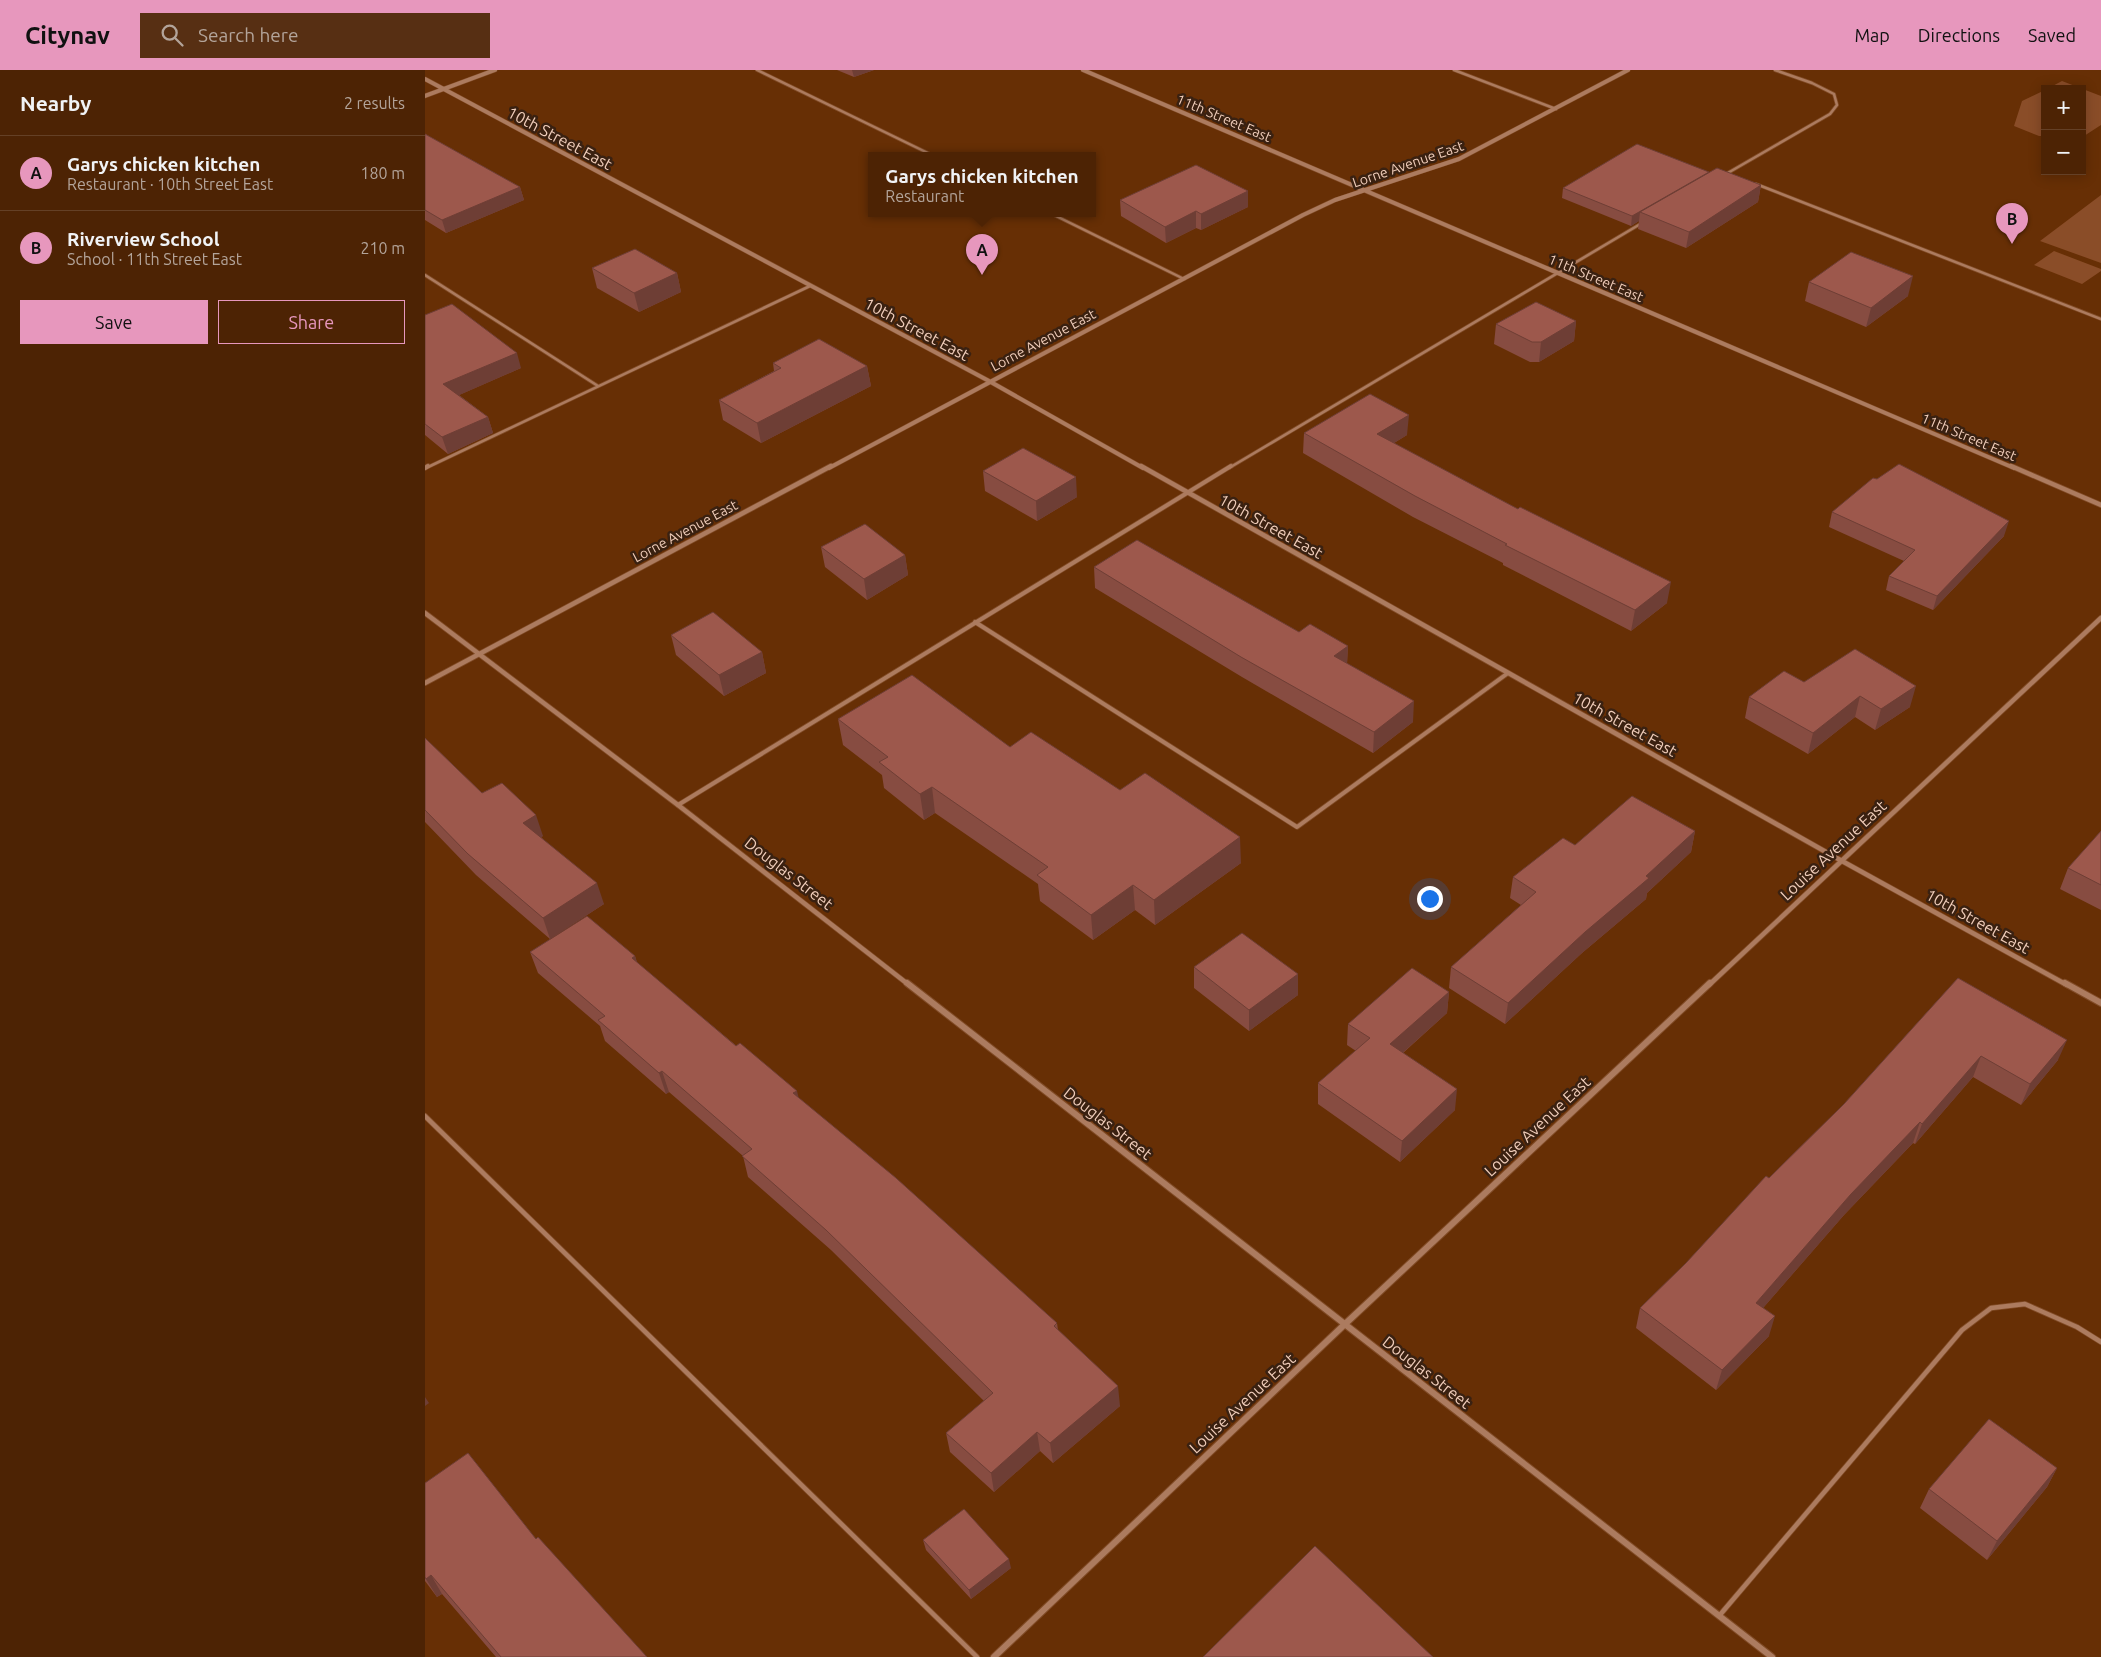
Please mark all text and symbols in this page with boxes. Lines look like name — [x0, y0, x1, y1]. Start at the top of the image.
search box — [140, 13, 490, 58]
icon: search — [158, 21, 186, 49]
text: Citynav — [25, 22, 110, 49]
text: Search here — [198, 24, 298, 46]
text: Map — [1854, 25, 1890, 45]
text: Directions — [1918, 25, 2000, 45]
text: Saved — [2028, 25, 2076, 45]
map controls — [2041, 85, 2086, 175]
button: + — [2041, 85, 2086, 130]
text: Nearby — [20, 91, 91, 115]
street label: 11th Street East — [1174, 91, 1274, 145]
text: 2 results — [344, 94, 405, 112]
street label: 10th Street East — [505, 103, 616, 173]
button: − — [2041, 130, 2086, 175]
street label: Lorne Avenue East — [1350, 137, 1466, 191]
popup — [868, 152, 1096, 217]
text: Garys chicken kitchen — [67, 153, 260, 175]
text: A — [30, 164, 42, 182]
text: 180 m — [360, 164, 405, 182]
text: Garys chicken kitchen — [885, 165, 1079, 187]
text: Restaurant · 10th Street East — [67, 175, 273, 193]
text: Restaurant — [885, 187, 964, 205]
pin: B — [1996, 203, 2028, 244]
text: Riverview School — [67, 228, 219, 250]
pin: A — [966, 234, 998, 275]
text: B — [31, 239, 41, 257]
text: 210 m — [360, 239, 405, 257]
text: School · 11th Street East — [67, 250, 242, 268]
street label: 11th Street East — [1546, 251, 1646, 305]
street label: 10th Street East — [862, 294, 973, 364]
button: Save — [20, 300, 208, 344]
button: Share — [218, 300, 405, 344]
street label: Lorne Avenue East — [988, 305, 1099, 374]
street label: 11th Street East — [1919, 410, 2019, 464]
street label: 10th Street East — [1216, 490, 1327, 562]
street label: Lorne Avenue East — [630, 496, 741, 565]
street label: 10th Street East — [1570, 688, 1681, 760]
street label: Louise Avenue East — [1776, 796, 1890, 904]
street label: Douglas Street — [741, 833, 837, 913]
street label: 10th Street East — [1923, 885, 2034, 957]
your location — [1417, 886, 1443, 912]
street label: Louise Avenue East — [1480, 1072, 1594, 1180]
street label: Douglas Street — [1060, 1083, 1156, 1163]
street label: Douglas Street — [1379, 1332, 1475, 1412]
street label: Louise Avenue East — [1185, 1349, 1299, 1457]

